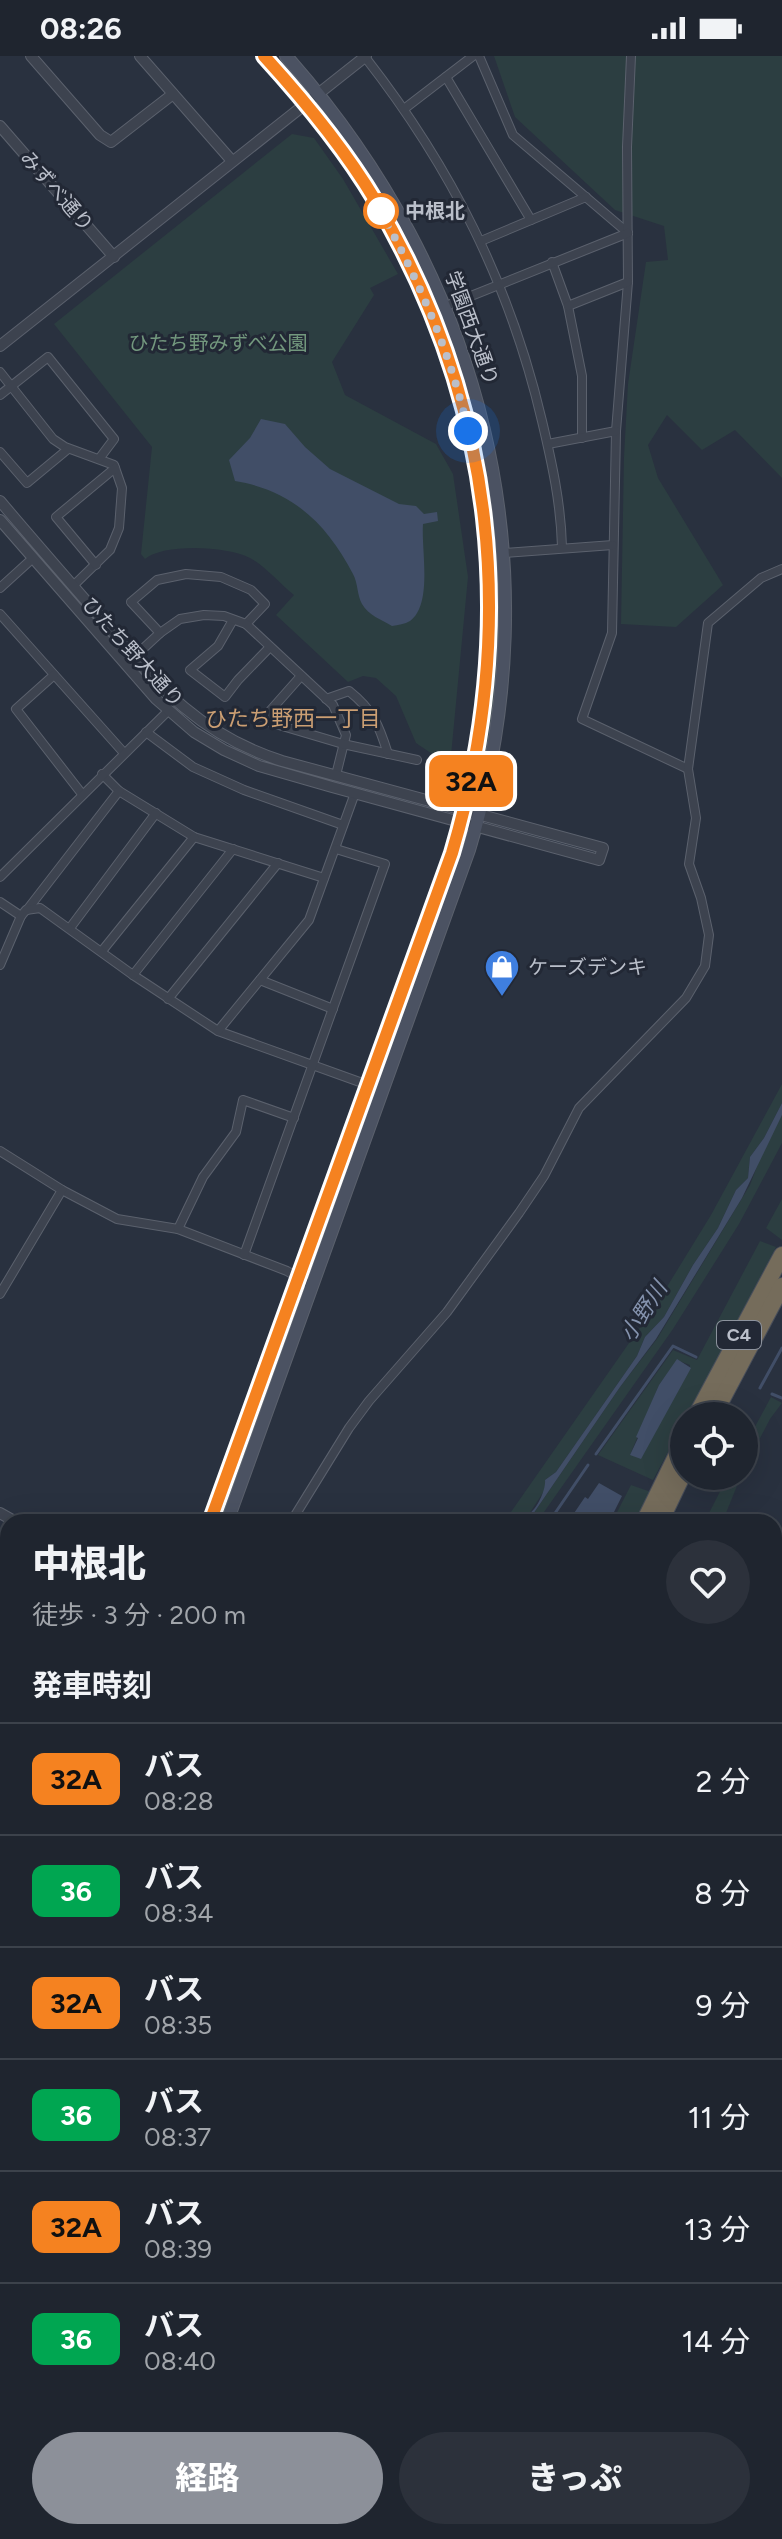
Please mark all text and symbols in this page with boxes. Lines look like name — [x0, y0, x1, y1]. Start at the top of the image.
text: 08:26 — [40, 10, 122, 47]
street label: みずべ通り — [15, 146, 99, 236]
marker: 中根北 — [364, 194, 398, 228]
place label: 中根北 — [405, 199, 465, 223]
street label: 学園西大通り — [440, 268, 504, 388]
park label: ひたち野みずべ公園 — [129, 331, 308, 355]
your location — [448, 411, 488, 451]
street label: ひたち野大通り — [77, 592, 189, 712]
district label: ひたち野西一丁目 — [205, 705, 381, 732]
line badge: 32A — [425, 755, 517, 807]
text: 32A — [445, 764, 497, 798]
shop icon: ケーズデンキ — [483, 948, 521, 998]
place label: ケーズデンキ — [528, 955, 647, 979]
water label: 小野川 — [614, 1275, 674, 1346]
road number: C4 — [717, 1321, 761, 1349]
map controls — [670, 1402, 758, 1490]
button: locate — [670, 1402, 758, 1490]
button: heart — [666, 1540, 750, 1624]
text: 中根北 — [32, 1541, 146, 1587]
text: 徒歩 · 3 分 · 200 m — [32, 1599, 246, 1631]
text: 発車時刻 — [32, 1667, 152, 1704]
text: バス — [144, 1747, 204, 1784]
text: 32A — [50, 1762, 102, 1796]
text: 2 分 — [696, 1763, 750, 1800]
text: 08:28 — [144, 1785, 214, 1817]
text: バス — [144, 1859, 204, 1896]
text: 36 — [60, 1874, 92, 1908]
text: 8 分 — [694, 1875, 750, 1912]
text: 08:34 — [144, 1897, 214, 1929]
text: バス — [144, 1971, 204, 2008]
text: 32A — [50, 1986, 102, 2020]
text: 9 分 — [696, 1987, 750, 2024]
text: 08:35 — [144, 2009, 212, 2041]
text: バス — [144, 2083, 204, 2120]
text: 36 — [60, 2098, 92, 2132]
text: 11 分 — [688, 2099, 750, 2136]
text: 08:37 — [144, 2121, 211, 2153]
text: バス — [144, 2195, 204, 2232]
text: 32A — [50, 2210, 102, 2244]
text: 13 分 — [684, 2211, 750, 2248]
text: 08:39 — [144, 2233, 212, 2265]
text: バス — [144, 2307, 204, 2344]
text: 36 — [60, 2322, 92, 2356]
text: 14 分 — [682, 2323, 750, 2360]
text: 08:40 — [144, 2345, 216, 2377]
button: 経路 — [32, 2432, 383, 2524]
button: きっぷ — [399, 2432, 750, 2524]

